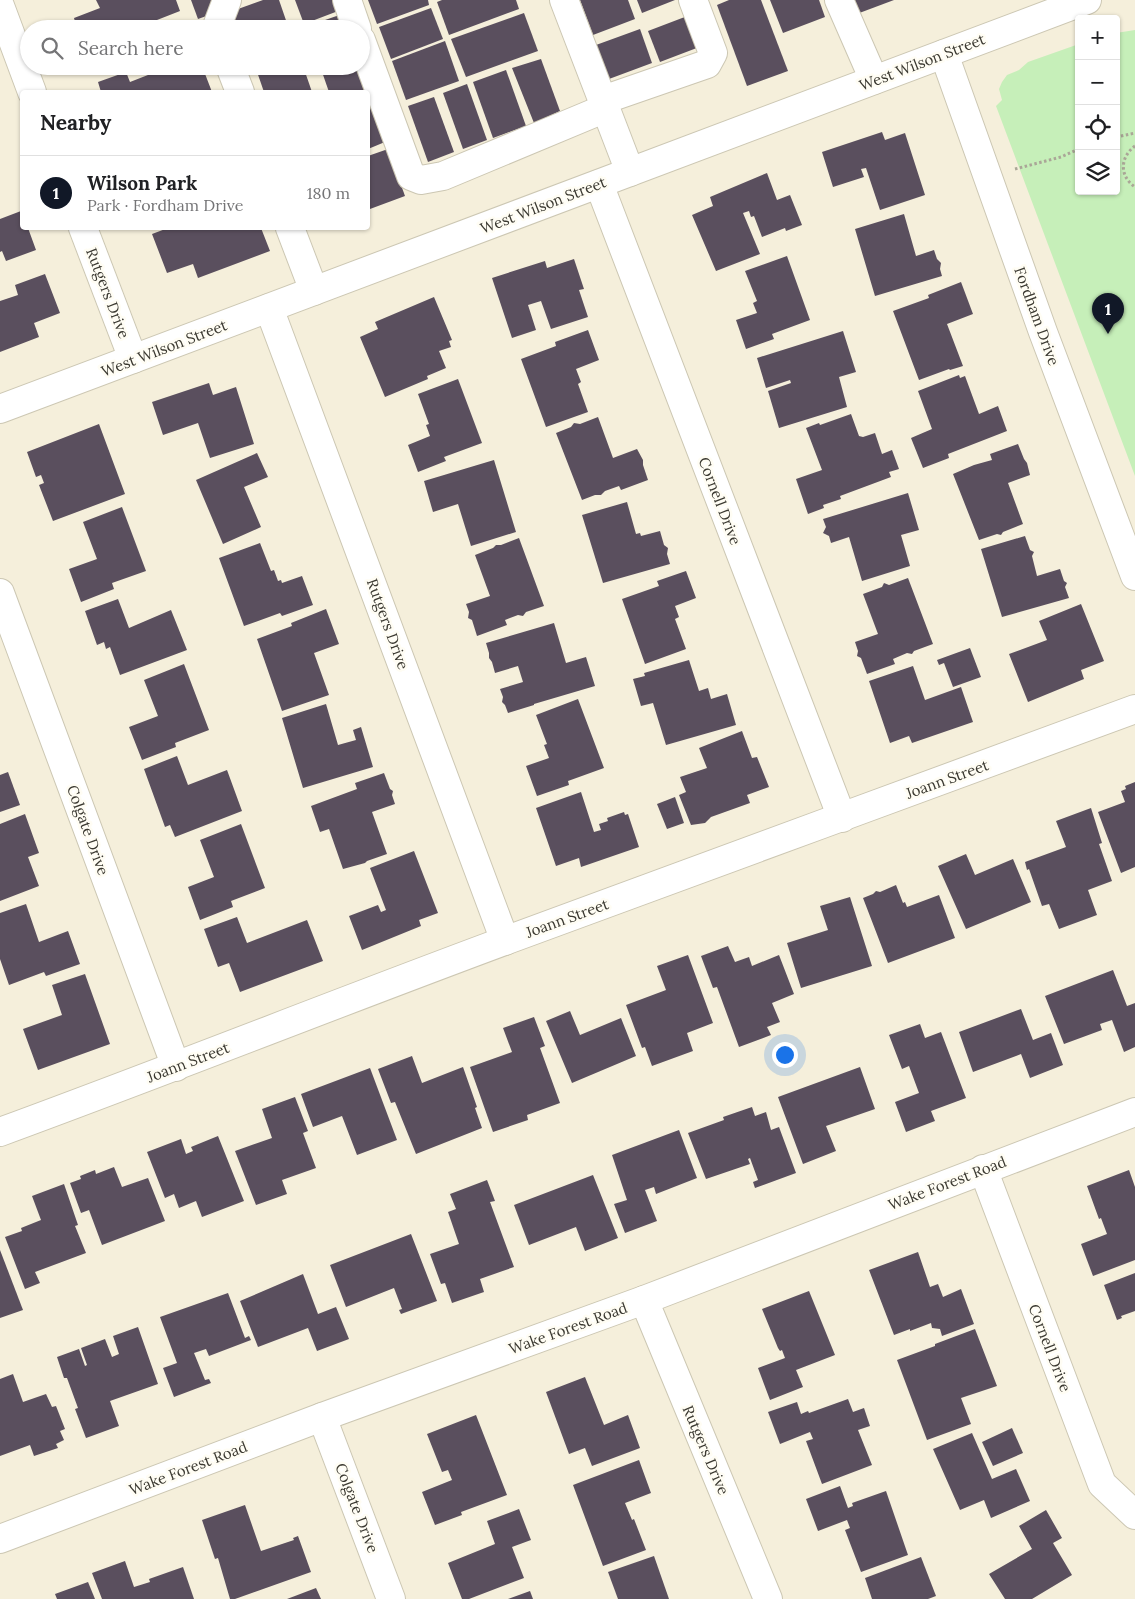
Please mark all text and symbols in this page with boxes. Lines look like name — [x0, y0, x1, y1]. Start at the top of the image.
map controls — [1075, 15, 1120, 195]
button: + — [1075, 15, 1120, 60]
search box — [20, 20, 370, 75]
street label: West Wilson Street — [856, 29, 988, 95]
icon: search — [38, 34, 66, 62]
text: Search here — [78, 36, 184, 60]
button: − — [1075, 60, 1120, 105]
button: locate — [1075, 105, 1120, 150]
text: Nearby — [40, 109, 111, 136]
button: layers — [1075, 150, 1120, 195]
text: Wilson Park — [87, 171, 197, 195]
street label: West Wilson Street — [477, 172, 609, 238]
text: 1 — [53, 183, 59, 203]
text: 180 m — [307, 183, 350, 203]
text: Park · Fordham Drive — [87, 195, 243, 215]
street label: Rutgers Drive — [82, 245, 134, 341]
street label: Fordham Drive — [1010, 264, 1064, 368]
pin: 1 — [1092, 293, 1124, 334]
street label: West Wilson Street — [98, 315, 230, 381]
street label: Cornell Drive — [695, 454, 745, 548]
street label: Rutgers Drive — [363, 576, 413, 672]
street label: Joann Street — [902, 755, 991, 803]
street label: Colgate Drive — [63, 782, 113, 878]
street label: Joann Street — [522, 894, 611, 942]
street label: Joann Street — [143, 1038, 232, 1087]
your location — [772, 1042, 798, 1068]
street label: Wake Forest Road — [885, 1152, 1009, 1214]
street label: Wake Forest Road — [506, 1298, 630, 1358]
street label: Cornell Drive — [1025, 1301, 1075, 1395]
street label: Rutgers Drive — [679, 1402, 733, 1498]
street label: Wake Forest Road — [126, 1437, 250, 1499]
street label: Colgate Drive — [331, 1460, 383, 1556]

